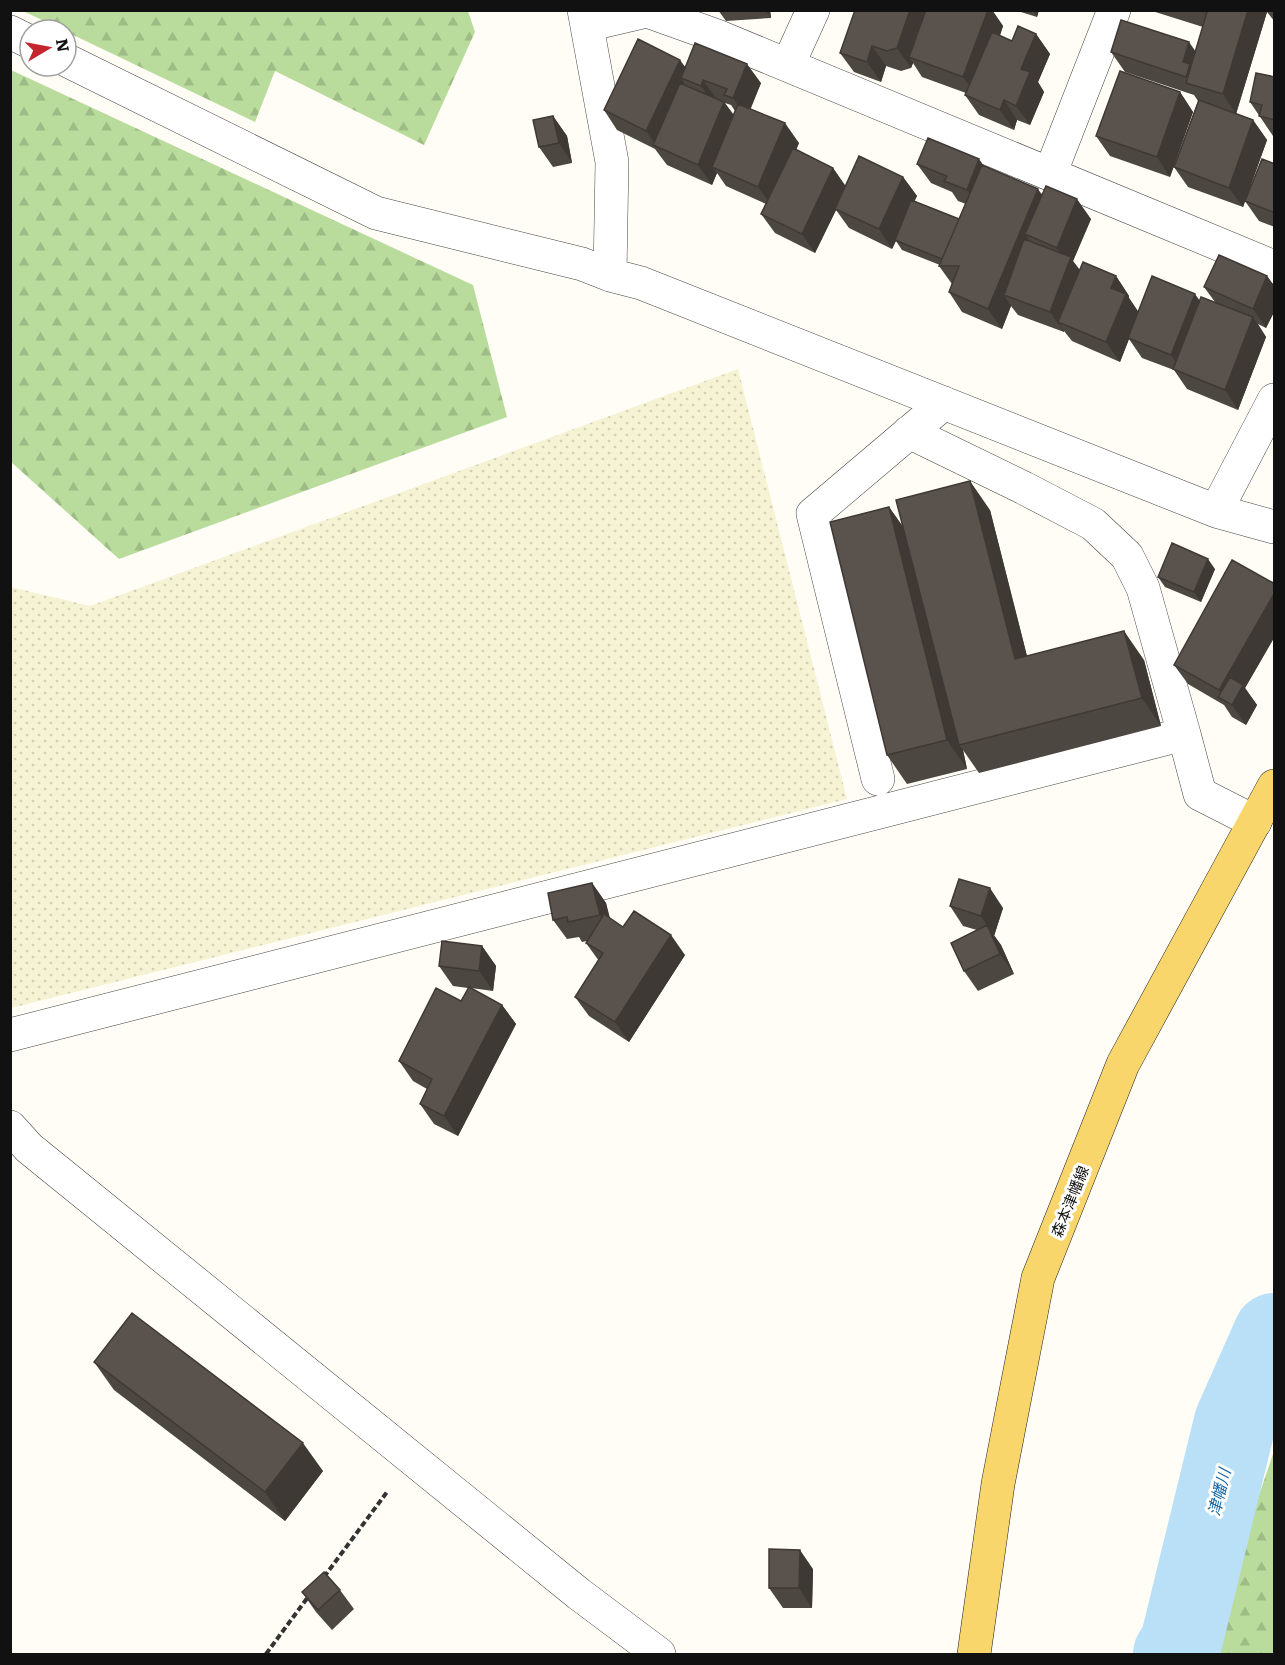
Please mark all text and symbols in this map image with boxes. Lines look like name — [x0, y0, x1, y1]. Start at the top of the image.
north arrow — [18, 18, 78, 78]
text: N — [51, 37, 77, 54]
street label: 森本津幡線 — [1044, 1162, 1094, 1240]
water label: 津幡川 — [1201, 1464, 1236, 1518]

